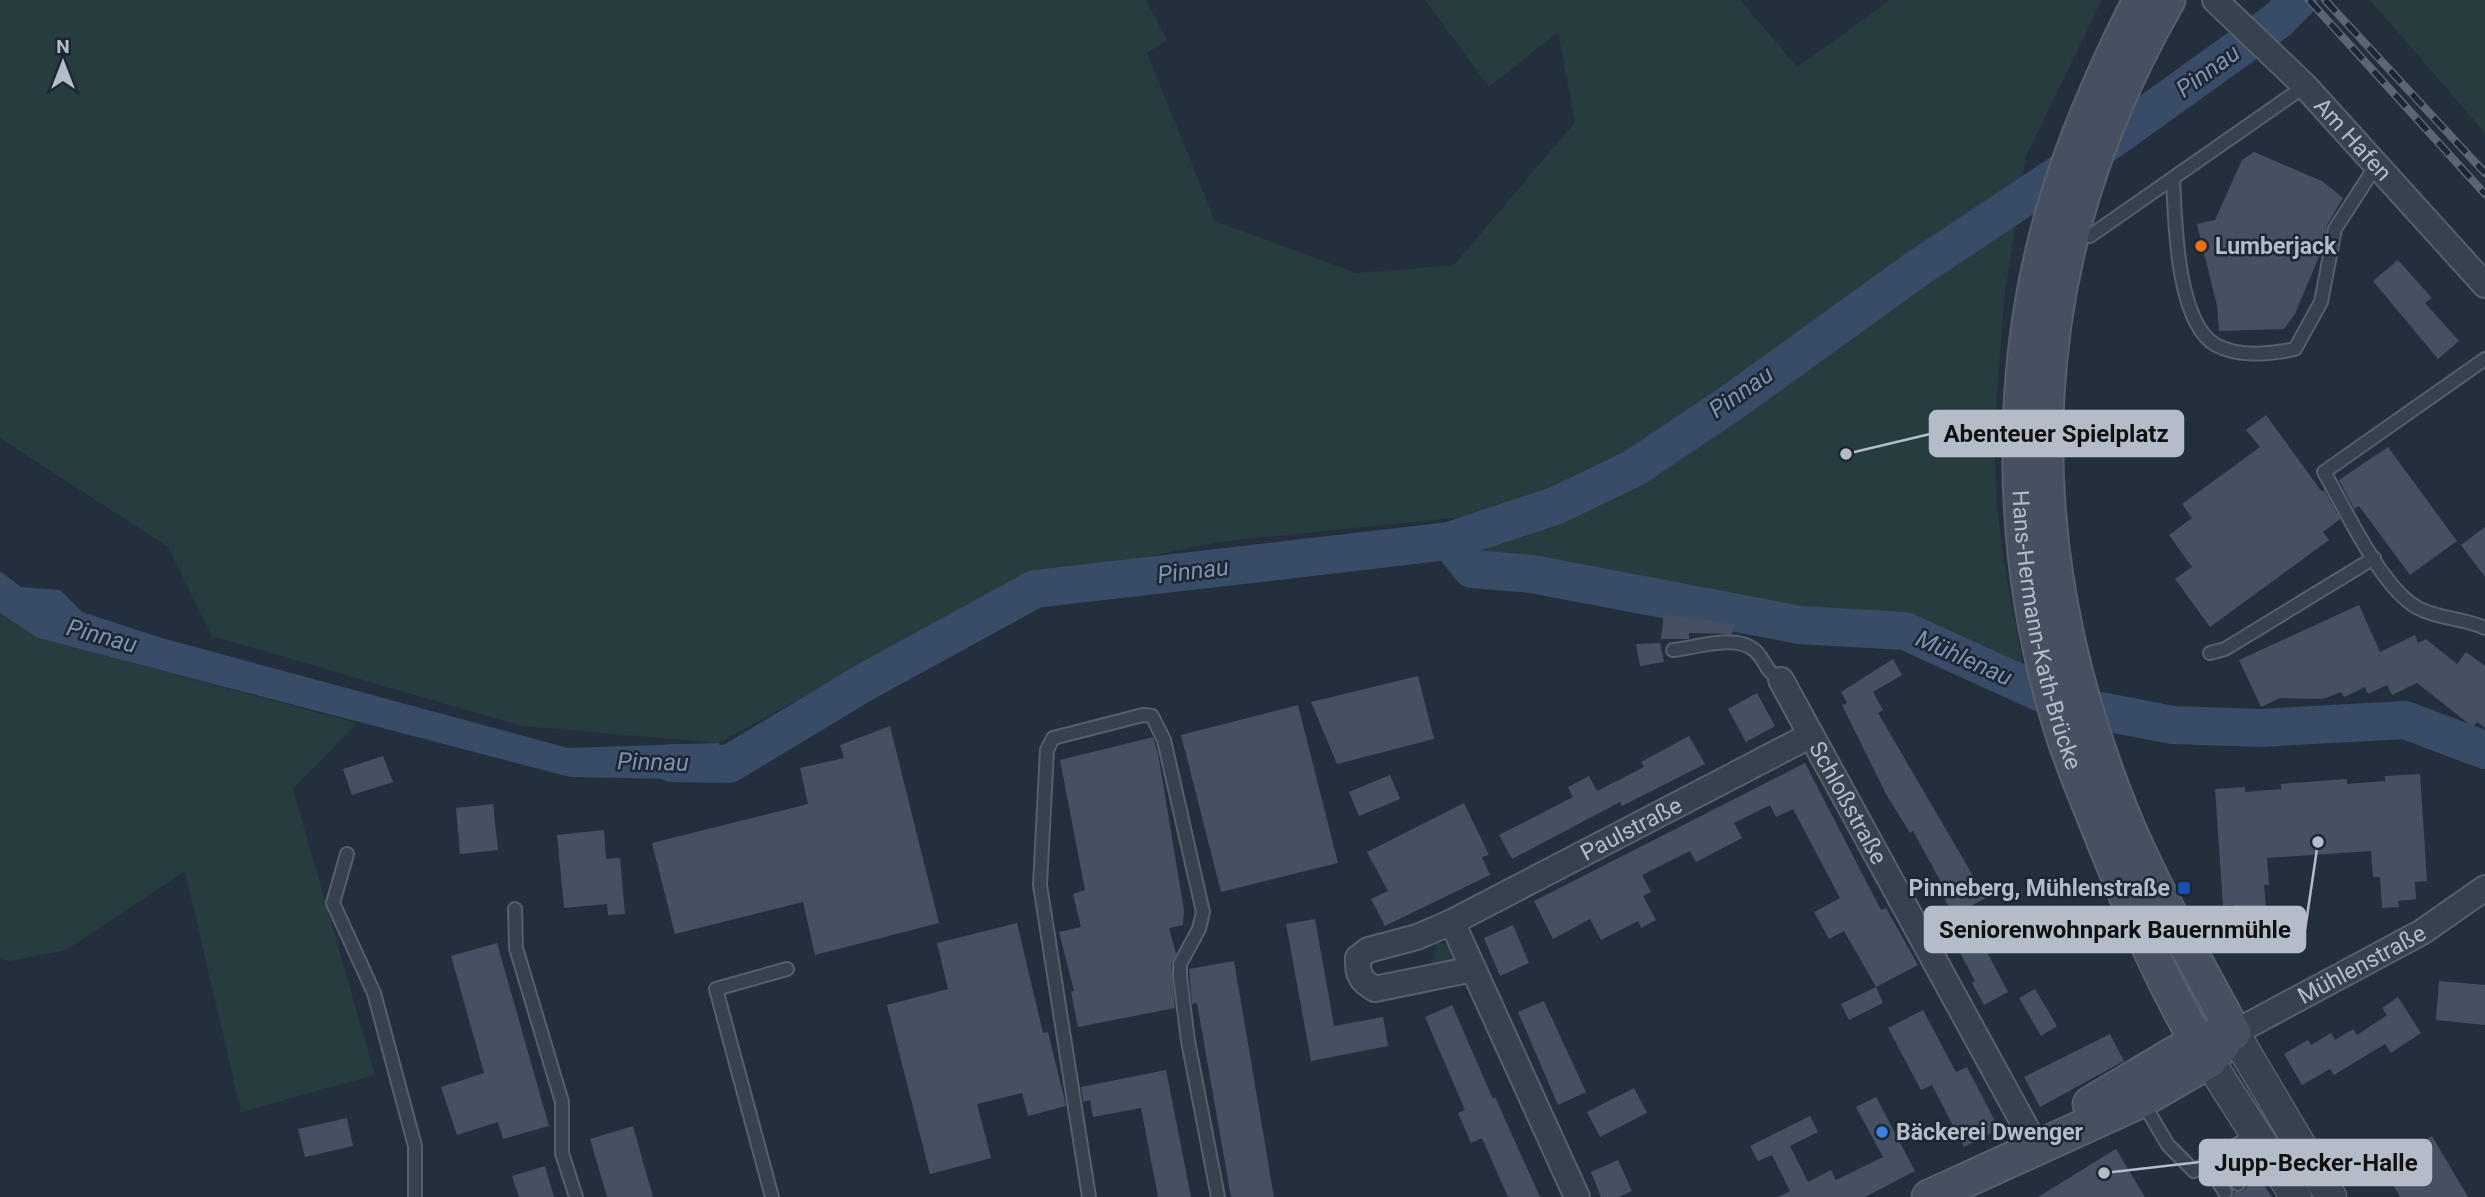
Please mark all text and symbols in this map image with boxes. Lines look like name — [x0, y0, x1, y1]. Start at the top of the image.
north arrow — [28, 28, 98, 98]
text: N — [56, 35, 70, 58]
water label: Pinnau — [2171, 39, 2245, 103]
street label: Am Hafen — [2308, 92, 2397, 186]
place label: Lumberjack — [2215, 233, 2337, 260]
marker: Lumberjack — [2193, 238, 2209, 254]
water label: Pinnau — [1704, 360, 1778, 424]
callout: Abenteuer Spielplatz — [1930, 411, 2183, 456]
text: Abenteuer Spielplatz — [1943, 420, 2169, 448]
street label: Hans-Hermann-Kath-Brücke — [2006, 489, 2087, 773]
water label: Pinnau — [1156, 553, 1230, 589]
water label: Pinnau — [64, 613, 140, 659]
water label: Mühlenau — [1912, 624, 2017, 692]
street label: Schloßstraße — [1803, 737, 1892, 869]
water label: Pinnau — [617, 747, 689, 777]
street label: Paulstraße — [1576, 792, 1686, 867]
place label: Pinneberg, Mühlenstraße — [1909, 875, 2170, 902]
marker: Pinneberg, Mühlenstraße — [2176, 880, 2192, 896]
callout: Seniorenwohnpark Bauernmühle — [1925, 907, 2305, 952]
text: Seniorenwohnpark Bauernmühle — [1939, 916, 2291, 944]
street label: Mühlenstraße — [2293, 920, 2431, 1010]
place label: Bäckerei Dwenger — [1896, 1119, 2084, 1146]
marker: Bäckerei Dwenger — [1874, 1124, 1890, 1140]
callout: Jupp-Becker-Halle — [2200, 1140, 2431, 1185]
text: Jupp-Becker-Halle — [2214, 1149, 2418, 1177]

